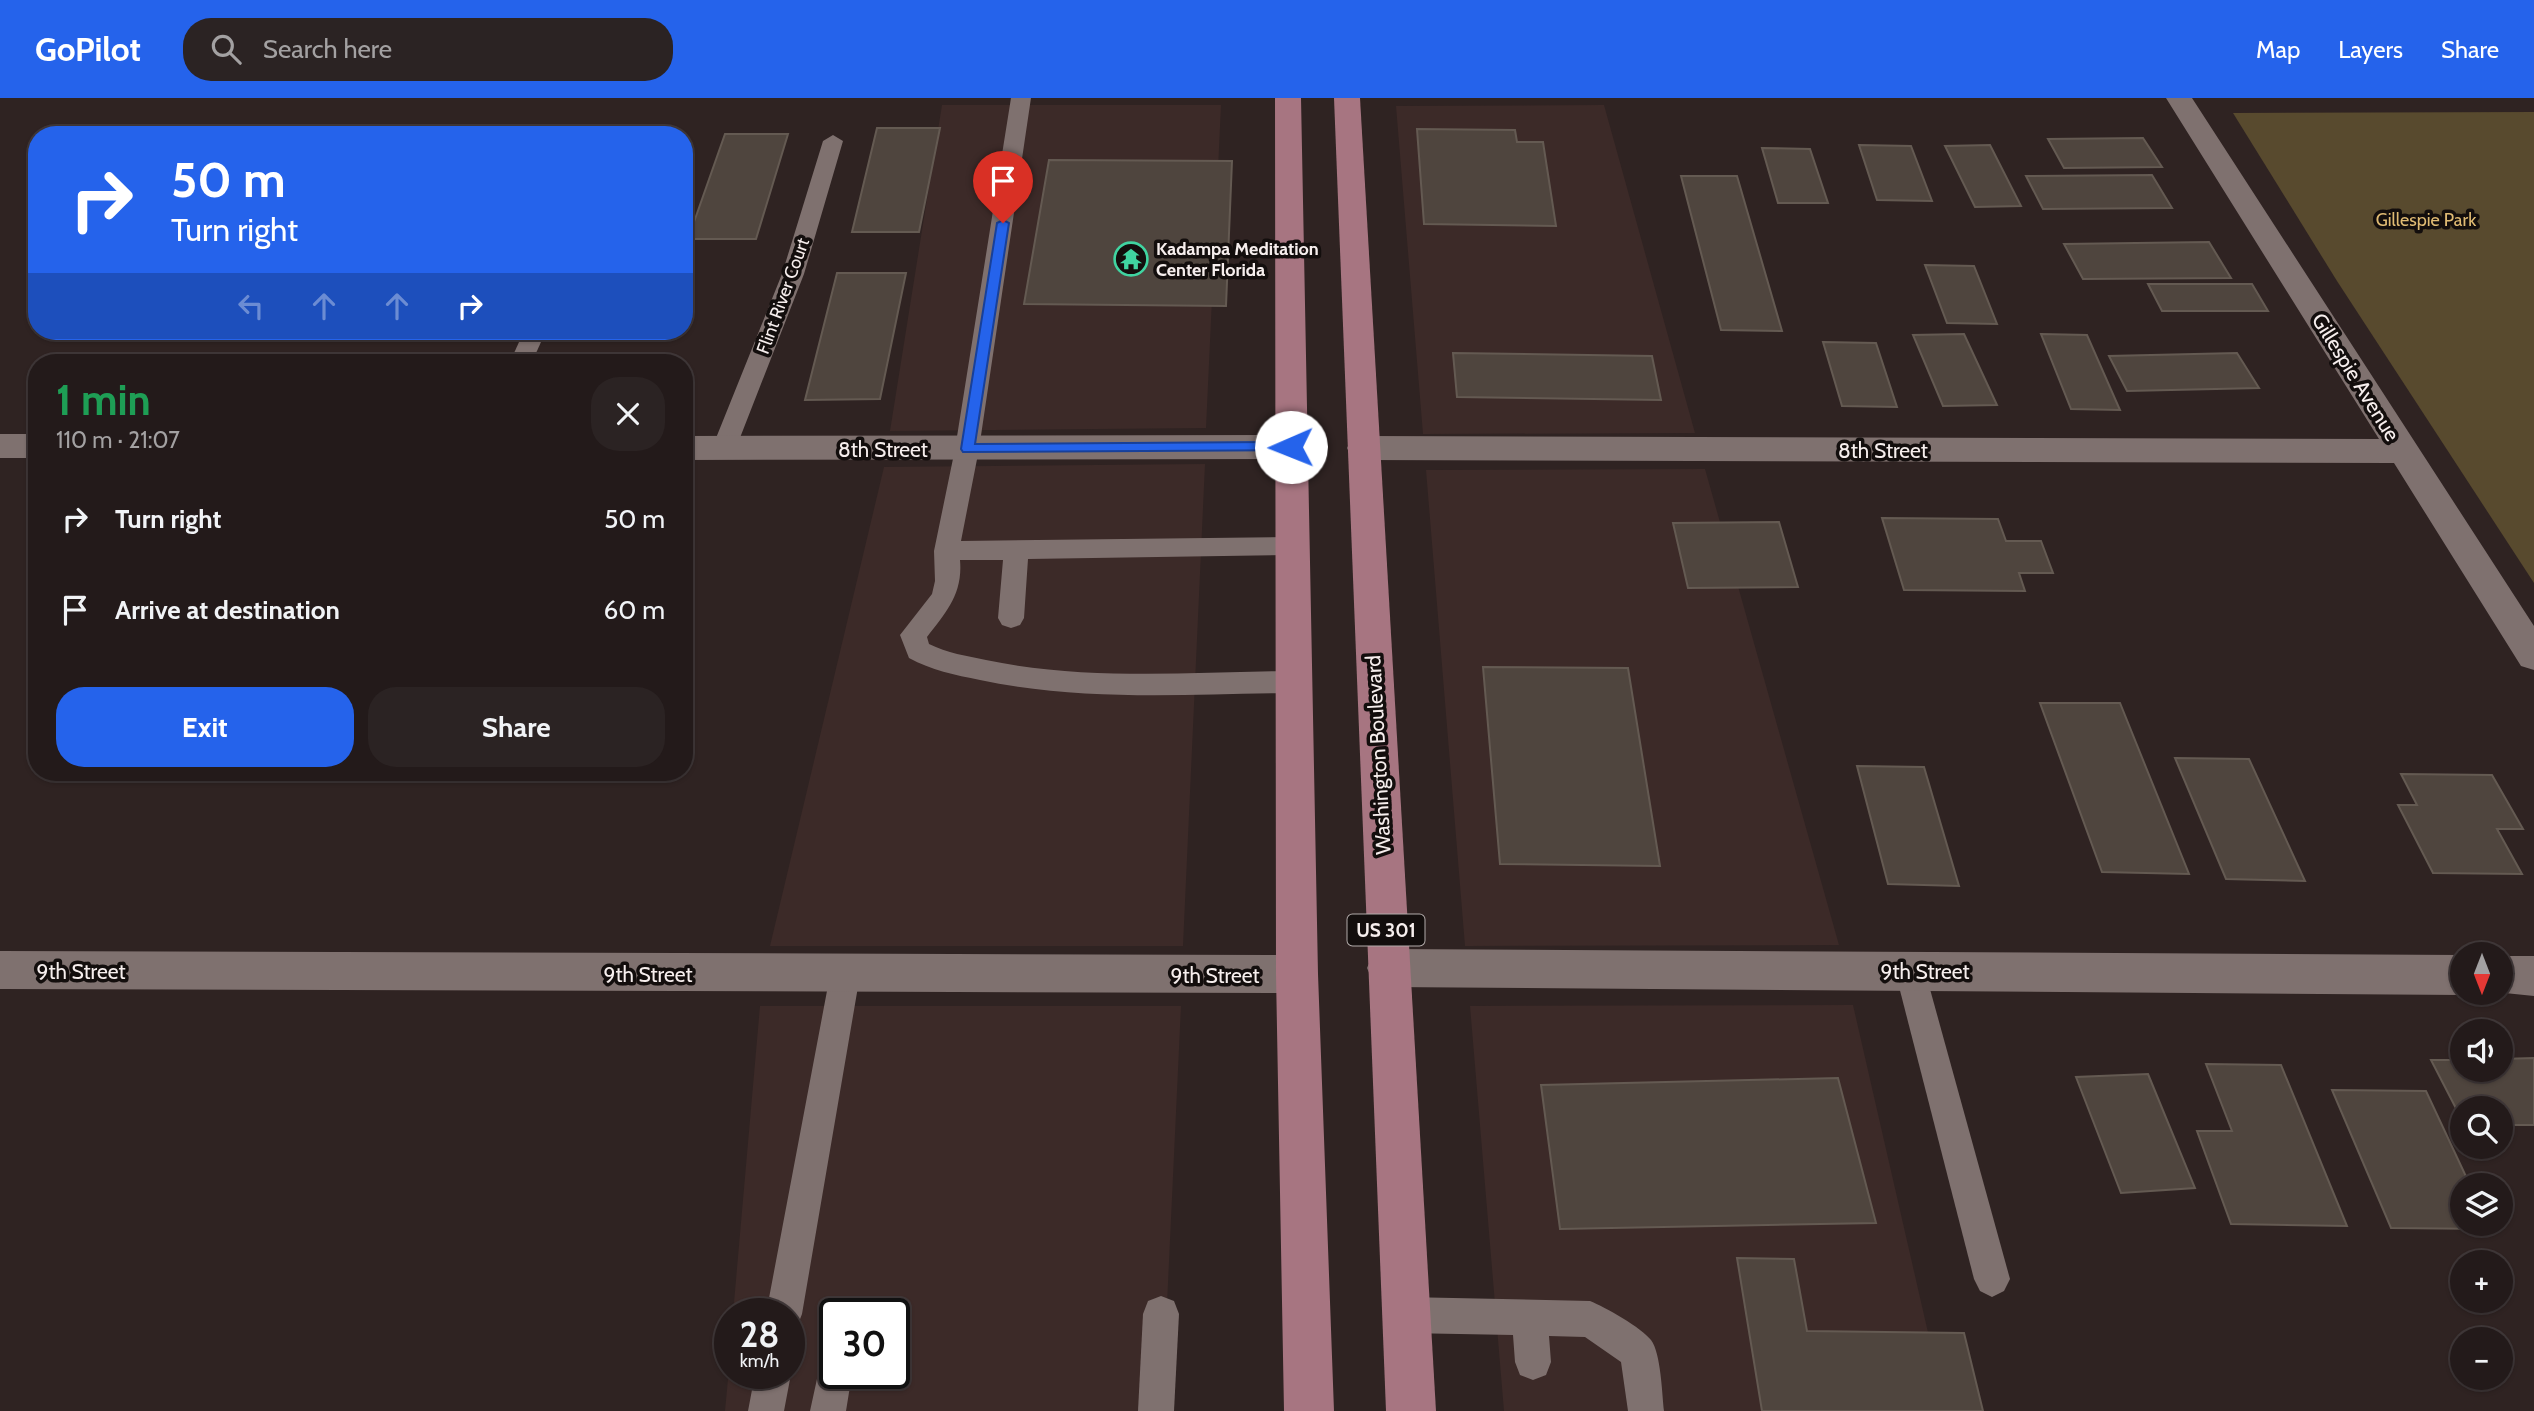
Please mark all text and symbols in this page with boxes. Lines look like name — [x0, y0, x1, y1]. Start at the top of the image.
search box — [183, 18, 673, 81]
text: GoPilot — [35, 29, 141, 69]
icon: search — [207, 30, 245, 68]
text: Search here — [263, 33, 392, 65]
text: Map — [2256, 35, 2300, 64]
text: Layers — [2338, 35, 2403, 64]
text: Share — [2441, 35, 2499, 64]
text: 50 m — [171, 150, 286, 209]
pin — [973, 151, 1033, 223]
icon: right — [56, 154, 147, 245]
icon: arrive — [984, 162, 1022, 200]
park label: Gillespie Park — [2376, 209, 2477, 231]
text: Turn right — [171, 210, 298, 249]
street label: Flint River Court — [752, 235, 814, 357]
place label: Kadampa Meditation Center Florida — [1156, 238, 1319, 281]
temple icon: Kadampa Meditation Center Florida — [1112, 240, 1150, 278]
icon: left — [232, 287, 270, 325]
icon: ahead — [305, 287, 343, 325]
icon: ahead — [378, 287, 416, 325]
icon: right — [451, 287, 489, 325]
street label: Gillespie Avenue — [2307, 309, 2405, 446]
text: 1 min — [56, 374, 151, 426]
button: close — [591, 377, 665, 451]
position arrow — [1254, 410, 1328, 484]
text: 110 m · 21:07 — [56, 426, 180, 454]
street label: 8th Street — [838, 437, 928, 462]
street label: 8th Street — [1838, 438, 1928, 463]
icon: right — [56, 500, 94, 538]
text: Turn right — [115, 503, 221, 535]
text: 50 m — [604, 503, 665, 535]
icon: arrive — [56, 591, 94, 629]
text: Arrive at destination — [115, 594, 340, 626]
text: 60 m — [603, 594, 665, 626]
street label: Washington Boulevard — [1360, 655, 1396, 855]
button: Exit — [56, 687, 354, 767]
button: Share — [368, 687, 665, 767]
road number: US 301 — [1348, 915, 1424, 946]
north arrow — [2450, 942, 2513, 1004]
map controls — [2450, 942, 2513, 1390]
street label: 9th Street — [36, 959, 126, 984]
street label: 9th Street — [1880, 959, 1970, 984]
street label: 9th Street — [603, 962, 693, 987]
street label: 9th Street — [1170, 963, 1260, 988]
button: sound — [2450, 1019, 2513, 1082]
button: search — [2450, 1096, 2513, 1159]
button: layers — [2450, 1173, 2513, 1236]
button: + — [2450, 1250, 2513, 1313]
speed limit sign: 30 — [819, 1298, 910, 1389]
text: 28 — [740, 1313, 779, 1356]
button: − — [2450, 1327, 2513, 1390]
text: km/h — [740, 1350, 779, 1372]

